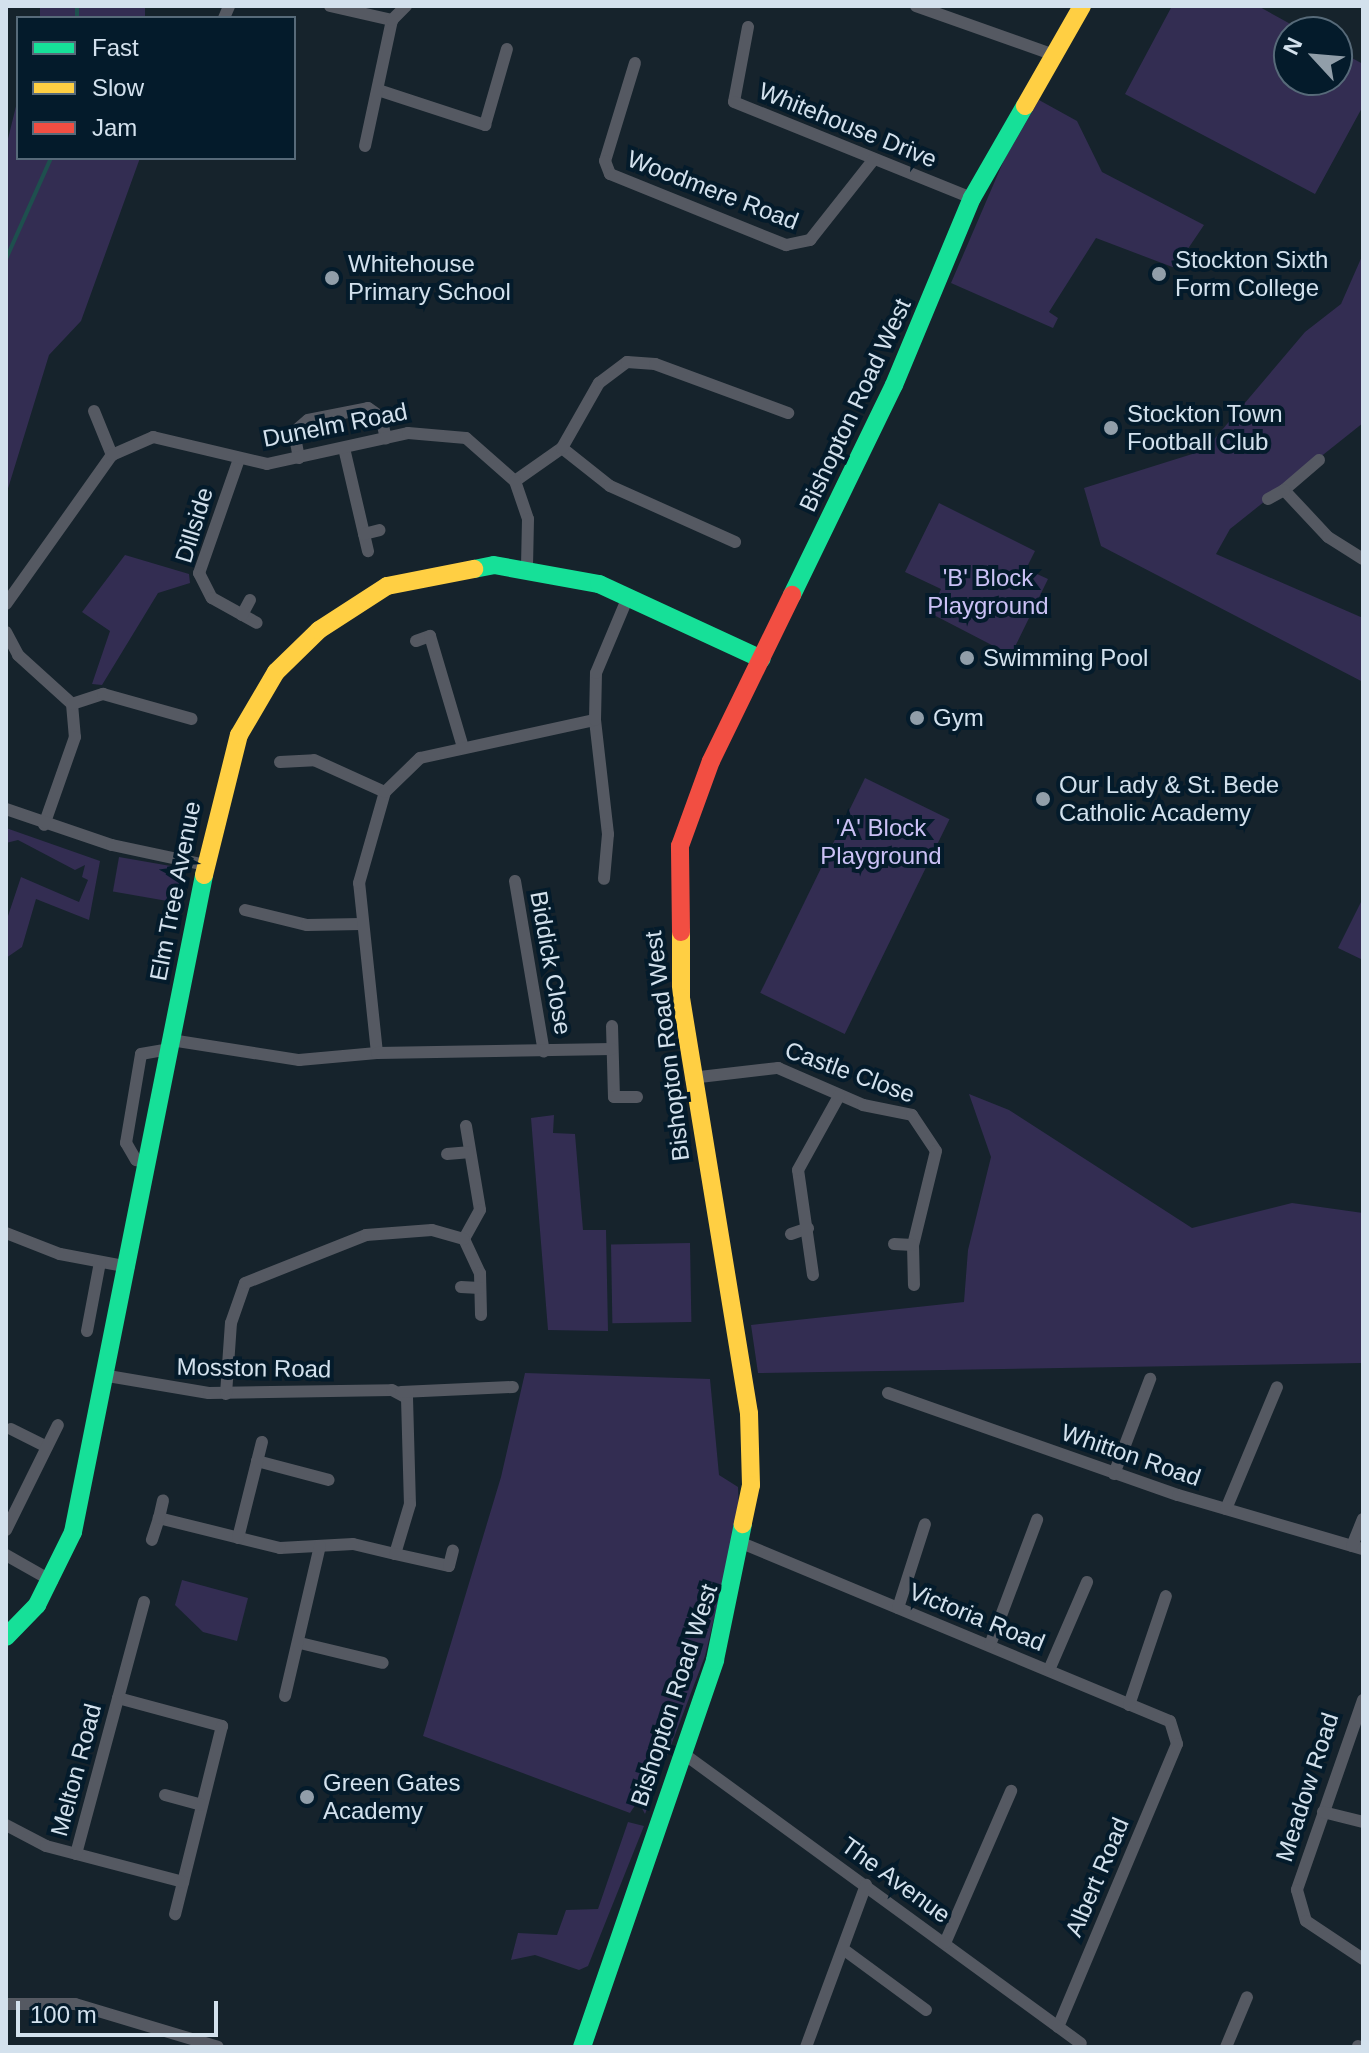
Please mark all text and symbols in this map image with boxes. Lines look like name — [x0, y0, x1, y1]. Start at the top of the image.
legend — [16, 16, 296, 160]
north arrow — [1273, 16, 1353, 96]
text: Fast — [92, 34, 139, 61]
text: N — [1278, 34, 1307, 59]
text: Slow — [92, 74, 144, 101]
street label: Whitehouse Drive — [755, 76, 941, 174]
text: Jam — [92, 114, 137, 141]
street label: Woodmere Road — [623, 144, 803, 236]
place label: Stockton Sixth Form College — [1175, 246, 1328, 302]
place label: Whitehouse Primary School — [348, 250, 511, 306]
marker: Stockton Sixth Form College — [1150, 265, 1168, 283]
marker: Whitehouse Primary School — [323, 269, 341, 287]
street label: Bishopton Road West — [793, 294, 917, 516]
street label: Dunelm Road — [260, 397, 410, 453]
place label: Stockton Town Football Club — [1127, 400, 1283, 456]
marker: Stockton Town Football Club — [1102, 419, 1120, 437]
street label: Dillside — [169, 484, 219, 566]
park label: 'B' Block Playground — [927, 564, 1049, 620]
place label: Swimming Pool — [983, 644, 1148, 672]
marker: Swimming Pool — [958, 649, 976, 667]
place label: Gym — [933, 704, 984, 732]
marker: Gym — [908, 709, 926, 727]
place label: Our Lady & St. Bede Catholic Academy — [1059, 771, 1279, 827]
marker: Our Lady & St. Bede Catholic Academy — [1034, 790, 1052, 808]
street label: Elm Tree Avenue — [143, 798, 207, 984]
park label: 'A' Block Playground — [820, 814, 942, 870]
street label: Biddick Close — [524, 889, 578, 1037]
street label: Bishopton Road West — [639, 929, 695, 1163]
street label: Castle Close — [781, 1035, 919, 1109]
street label: Mosston Road — [176, 1352, 332, 1384]
street label: Whitton Road — [1058, 1418, 1204, 1492]
street label: Victoria Road — [905, 1577, 1049, 1657]
street label: Bishopton Road West — [625, 1580, 723, 1810]
street label: Melton Road — [44, 1701, 108, 1839]
street label: Meadow Road — [1269, 1709, 1345, 1865]
place label: Green Gates Academy — [323, 1769, 460, 1825]
marker: Green Gates Academy — [298, 1788, 316, 1806]
street label: Albert Road — [1059, 1813, 1135, 1941]
street label: The Avenue — [835, 1830, 957, 1930]
scale bar — [20, 1985, 222, 2035]
text: 100 m — [30, 2001, 97, 2028]

